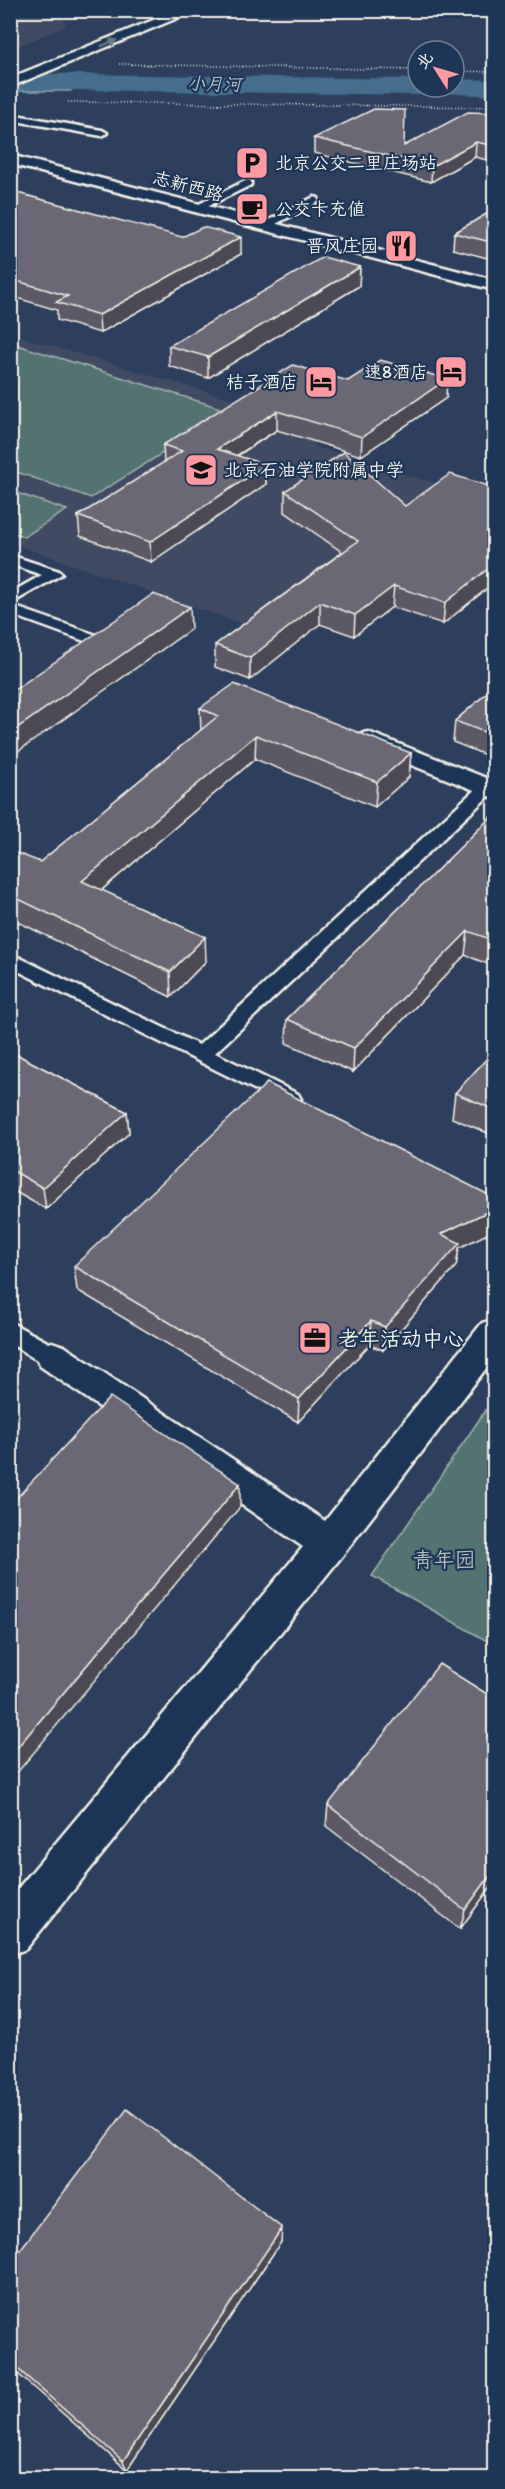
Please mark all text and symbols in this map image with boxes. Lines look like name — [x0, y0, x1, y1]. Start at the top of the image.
one-way arrow — [100, 38, 118, 48]
north arrow — [406, 39, 466, 99]
text: 北 — [412, 48, 437, 72]
water label: 小月河 — [187, 73, 244, 96]
parking icon: 北京公交二里庄场站 — [234, 145, 270, 181]
place label: 北京公交二里庄场站 — [275, 152, 437, 174]
street label: 志新西路 — [150, 166, 226, 206]
cafe icon: 公交卡充值 — [234, 191, 270, 227]
place label: 公交卡充值 — [275, 198, 365, 220]
restaurant icon: 晋风庄园 — [383, 228, 419, 264]
place label: 晋风庄园 — [306, 235, 378, 257]
hotel icon: 速8酒店 — [433, 354, 469, 390]
place label: 速8酒店 — [364, 361, 428, 383]
hotel icon: 桔子酒店 — [303, 364, 339, 400]
place label: 桔子酒店 — [226, 371, 298, 393]
school or university icon: 北京石油学院附属中学 — [183, 452, 219, 488]
place label: 北京石油学院附属中学 — [224, 459, 404, 481]
office icon: 老年活动中心 — [297, 1320, 333, 1356]
place label: 老年活动中心 — [338, 1326, 464, 1351]
park label: 青年园 — [413, 1547, 476, 1572]

